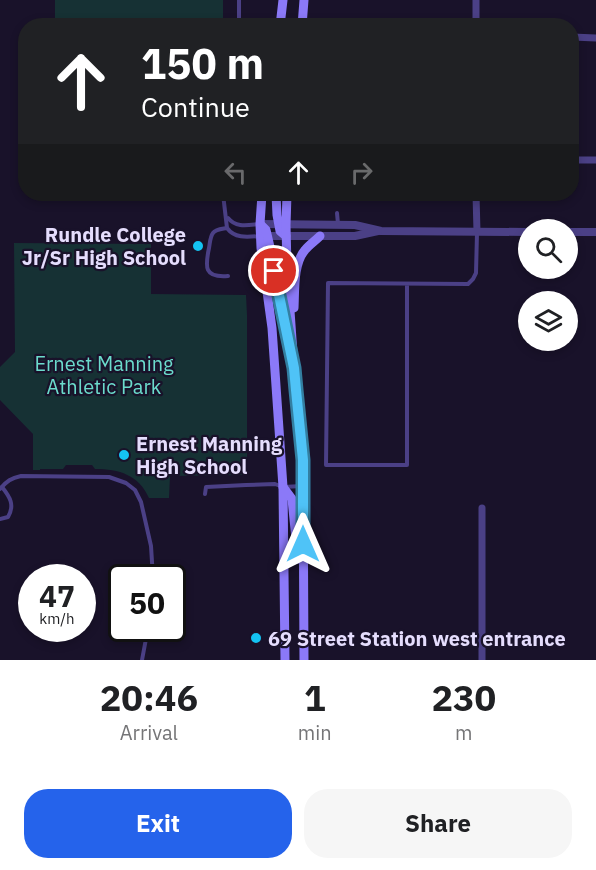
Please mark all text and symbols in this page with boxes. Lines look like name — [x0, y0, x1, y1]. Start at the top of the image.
text: 150 m — [141, 36, 264, 91]
icon: ahead — [42, 42, 120, 120]
text: Continue — [141, 89, 250, 124]
icon: left — [219, 156, 252, 189]
icon: ahead — [282, 156, 315, 189]
icon: right — [345, 156, 378, 189]
map controls — [518, 219, 578, 351]
button: search — [518, 219, 578, 279]
place label: Rundle College Jr/Sr High School — [22, 221, 186, 271]
marker: Rundle College Jr/Sr High School — [191, 239, 205, 253]
pin — [248, 245, 299, 296]
icon: arrive — [257, 254, 290, 287]
button: layers — [518, 291, 578, 351]
park label: Ernest Manning Athletic Park — [34, 350, 174, 400]
place label: Ernest Manning High School — [136, 430, 283, 480]
marker: Ernest Manning High School — [117, 448, 131, 462]
position arrow — [271, 512, 335, 576]
speed limit sign: 50 — [108, 564, 186, 642]
text: 47 — [39, 576, 75, 615]
text: km/h — [39, 609, 75, 628]
place label: 69 Street Station west entrance — [268, 625, 566, 652]
marker: 69 Street Station west entrance — [249, 631, 263, 645]
text: 20:46 — [100, 674, 198, 721]
text: 1 — [304, 674, 326, 721]
text: 230 — [431, 674, 496, 721]
text: Arrival — [120, 719, 178, 746]
text: min — [298, 719, 332, 746]
text: m — [455, 719, 473, 746]
button: Exit — [24, 789, 292, 858]
button: Share — [304, 789, 572, 858]

